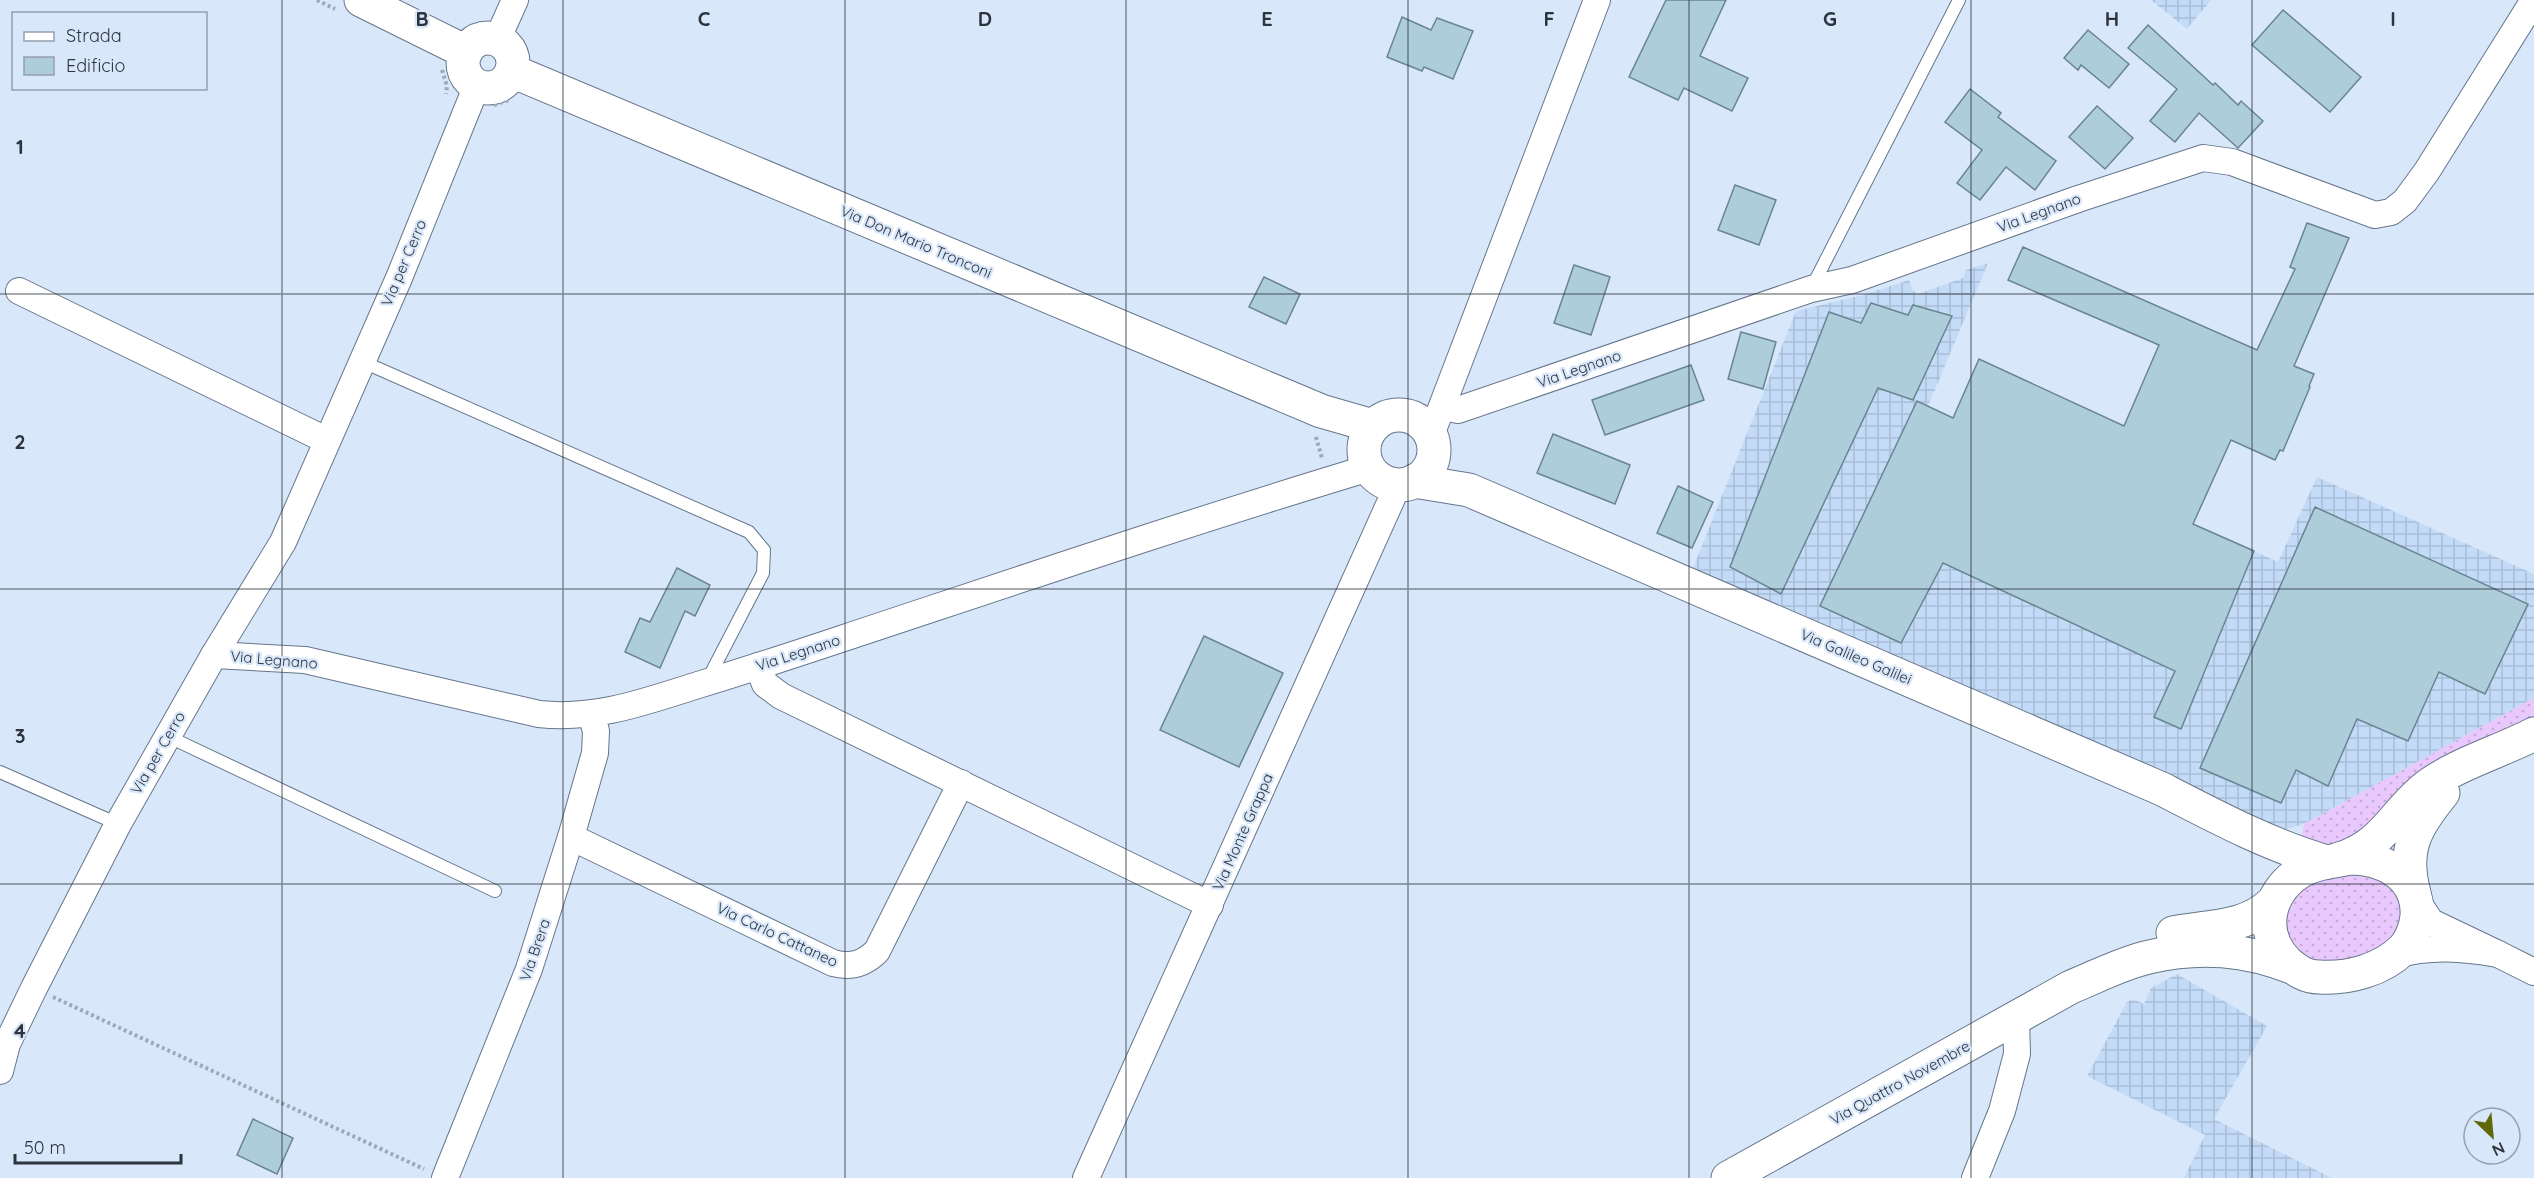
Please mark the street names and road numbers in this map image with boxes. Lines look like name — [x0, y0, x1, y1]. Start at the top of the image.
street label: Via Legnano — [1994, 189, 2083, 236]
street label: Via Don Mario Tronconi — [838, 201, 995, 282]
street label: Via per Cerro — [377, 217, 430, 309]
street label: Via Legnano — [1534, 345, 1623, 392]
street label: Via Galileo Galilei — [1798, 625, 1915, 689]
street label: Via Legnano — [753, 630, 842, 675]
street label: Via Legnano — [230, 646, 319, 673]
street label: Via per Cerro — [126, 708, 189, 797]
street label: Via Monte Grappa — [1208, 770, 1277, 893]
street label: Via Carlo Cattaneo — [713, 898, 841, 971]
street label: Via Brera — [515, 916, 554, 984]
street label: Via Quattro Novembre — [1826, 1036, 1973, 1129]

